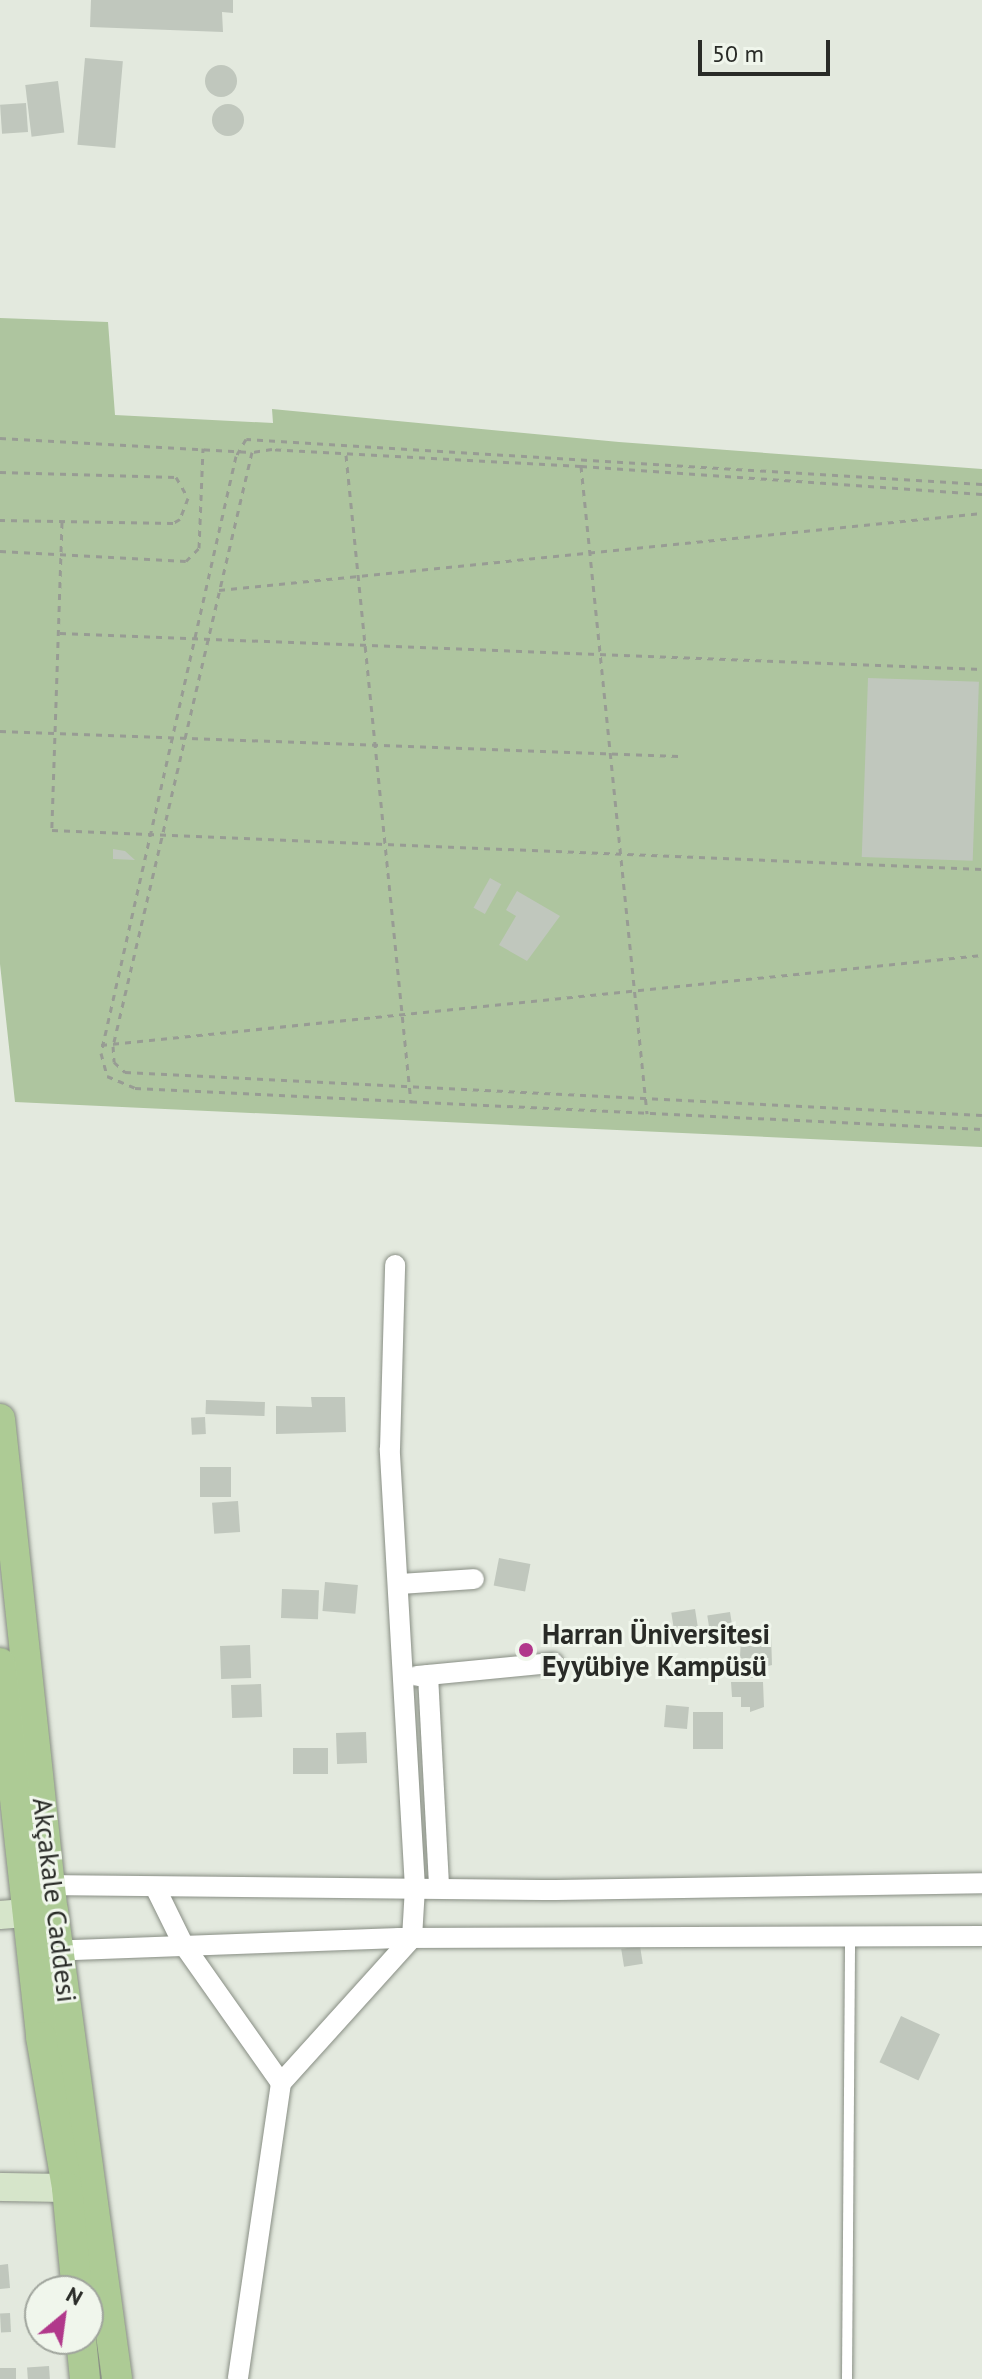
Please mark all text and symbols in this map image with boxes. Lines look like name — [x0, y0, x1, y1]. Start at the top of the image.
scale bar — [702, 24, 834, 74]
text: 50 m — [712, 38, 764, 69]
place label: Harran Üniversitesi Eyyübiye Kampüsü — [542, 1617, 770, 1683]
marker: Harran Üniversitesi Eyyübiye Kampüsü — [517, 1641, 535, 1659]
street label: Akçakale Caddesi — [26, 1796, 84, 2004]
north arrow — [24, 2275, 104, 2355]
text: N — [62, 2280, 88, 2312]

